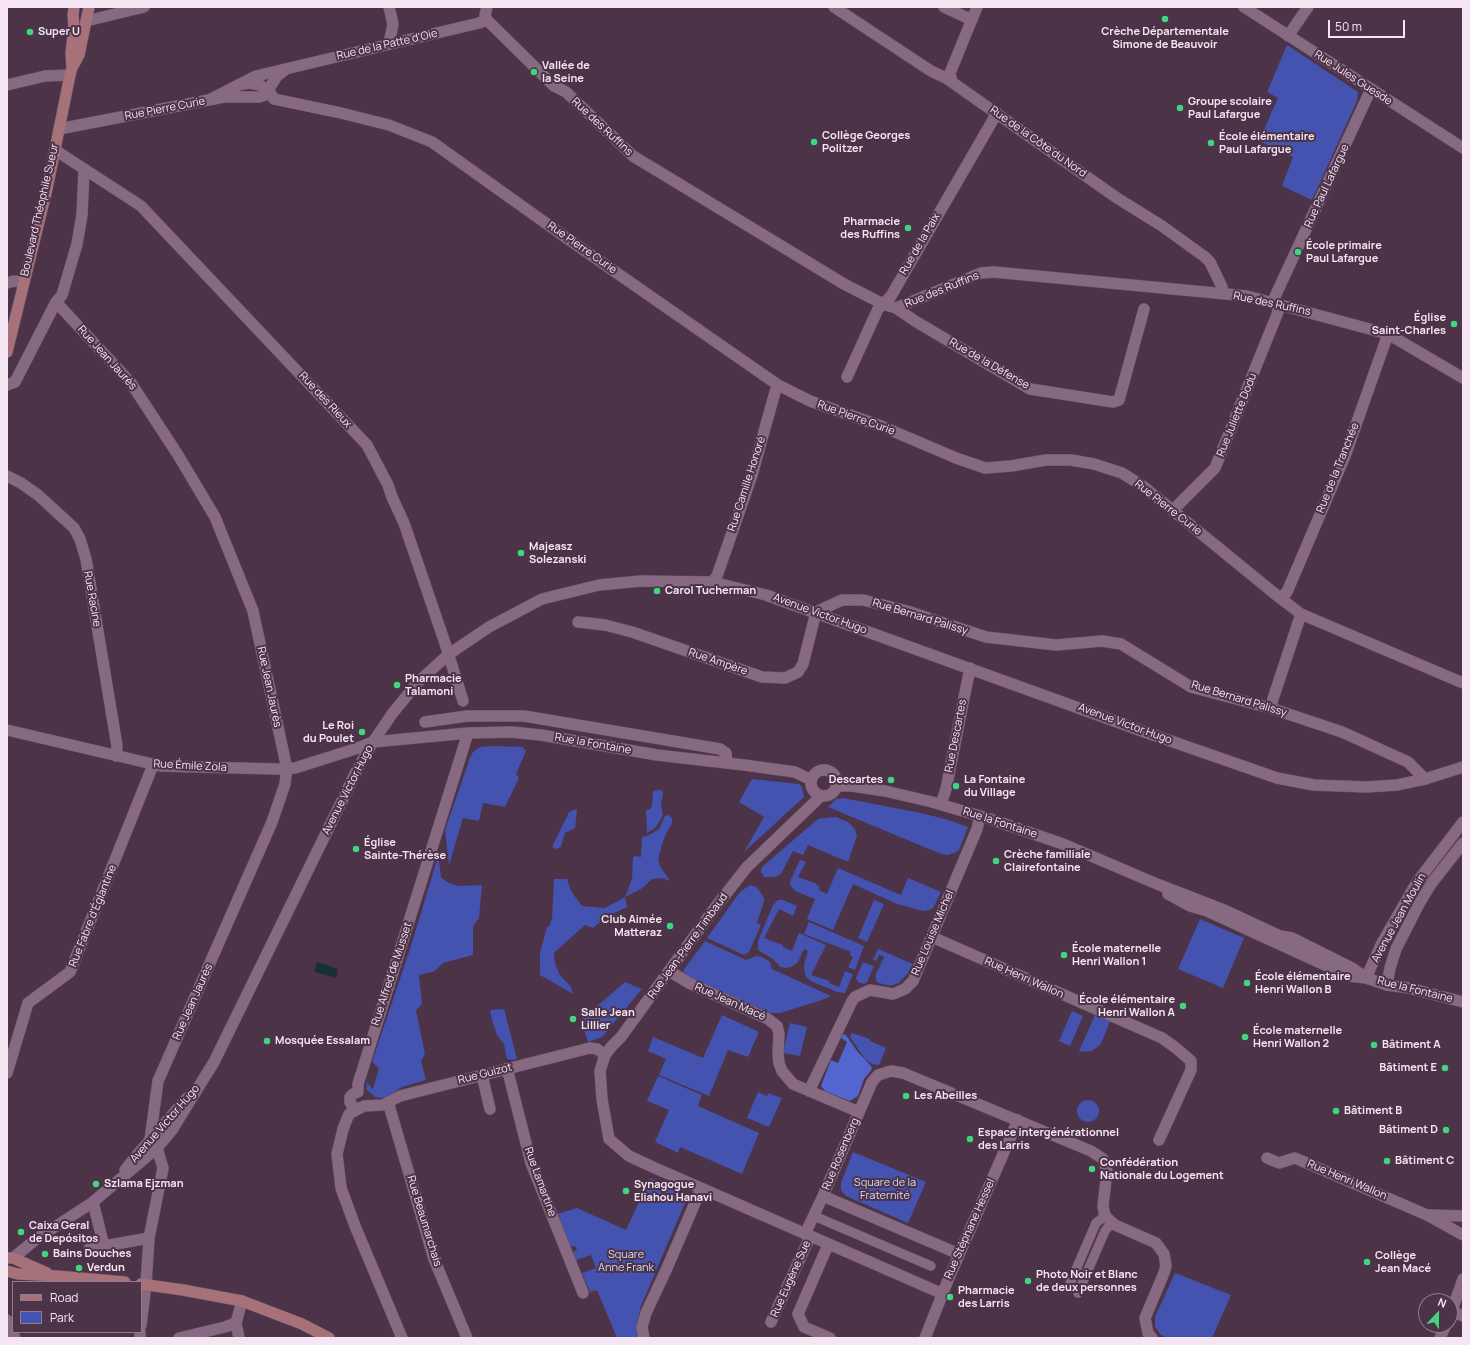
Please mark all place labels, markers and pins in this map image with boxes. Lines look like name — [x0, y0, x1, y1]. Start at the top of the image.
marker: Crèche Départementale Simone de Beauvoir — [1160, 14, 1170, 24]
place label: Super U — [38, 25, 80, 39]
place label: Crèche Départementale Simone de Beauvoir — [1101, 25, 1229, 51]
marker: Super U — [25, 27, 35, 37]
place label: Vallée de la Seine — [542, 59, 590, 85]
marker: Vallée de la Seine — [529, 67, 539, 77]
place label: Groupe scolaire Paul Lafargue — [1188, 95, 1272, 121]
marker: Groupe scolaire Paul Lafargue — [1175, 103, 1185, 113]
place label: Collège Georges Politzer — [822, 129, 910, 155]
place label: École élémentaire Paul Lafargue — [1219, 130, 1315, 156]
marker: Collège Georges Politzer — [809, 137, 819, 147]
marker: École élémentaire Paul Lafargue — [1206, 138, 1216, 148]
place label: Pharmacie des Ruffins — [840, 215, 900, 241]
marker: Pharmacie des Ruffins — [903, 223, 913, 233]
place label: École primaire Paul Lafargue — [1306, 239, 1382, 265]
marker: École primaire Paul Lafargue — [1293, 247, 1303, 257]
place label: Église Saint-Charles — [1372, 311, 1446, 337]
marker: Église Saint-Charles — [1449, 319, 1459, 329]
place label: Majeasz Solezanski — [529, 540, 586, 566]
marker: Majeasz Solezanski — [516, 548, 526, 558]
place label: Carol Tucherman — [665, 584, 756, 598]
marker: Carol Tucherman — [652, 586, 662, 596]
place label: Pharmacie Talamoni — [405, 672, 462, 698]
marker: Pharmacie Talamoni — [392, 680, 402, 690]
place label: Le Roi du Poulet — [303, 719, 354, 745]
marker: Le Roi du Poulet — [357, 727, 367, 737]
place label: Descartes — [829, 773, 883, 787]
place label: La Fontaine du Village — [964, 773, 1025, 799]
marker: Descartes — [886, 775, 896, 785]
marker: La Fontaine du Village — [951, 781, 961, 791]
place label: Église Sainte-Thérèse — [364, 836, 446, 862]
marker: Église Sainte-Thérèse — [351, 844, 361, 854]
place label: Crèche familiale Clairefontaine — [1004, 848, 1091, 874]
marker: Crèche familiale Clairefontaine — [991, 856, 1001, 866]
place label: Club Aimée Matteraz — [601, 913, 662, 939]
marker: Club Aimée Matteraz — [665, 921, 675, 931]
place label: École maternelle Henri Wallon 1 — [1072, 942, 1161, 968]
marker: École maternelle Henri Wallon 1 — [1059, 950, 1069, 960]
place label: École élémentaire Henri Wallon B — [1255, 970, 1351, 996]
marker: École élémentaire Henri Wallon B — [1242, 978, 1252, 988]
place label: École élémentaire Henri Wallon A — [1079, 993, 1175, 1019]
marker: École élémentaire Henri Wallon A — [1178, 1001, 1188, 1011]
place label: Salle Jean Lillier — [581, 1006, 635, 1032]
marker: Salle Jean Lillier — [568, 1014, 578, 1024]
place label: École maternelle Henri Wallon 2 — [1253, 1024, 1342, 1050]
marker: École maternelle Henri Wallon 2 — [1240, 1032, 1250, 1042]
place label: Mosquée Essalam — [275, 1034, 370, 1048]
marker: Mosquée Essalam — [262, 1036, 272, 1046]
place label: Bâtiment A — [1382, 1038, 1441, 1052]
marker: Bâtiment A — [1369, 1040, 1379, 1050]
place label: Bâtiment E — [1379, 1061, 1437, 1075]
marker: Bâtiment E — [1440, 1063, 1450, 1073]
place label: Les Abeilles — [914, 1089, 977, 1103]
marker: Les Abeilles — [901, 1091, 911, 1101]
place label: Bâtiment B — [1344, 1104, 1402, 1118]
marker: Bâtiment B — [1331, 1106, 1341, 1116]
place label: Bâtiment D — [1379, 1123, 1438, 1137]
marker: Bâtiment D — [1441, 1125, 1451, 1135]
place label: Espace intergénérationnel des Larris — [978, 1126, 1119, 1152]
marker: Espace intergénérationnel des Larris — [965, 1134, 975, 1144]
place label: Bâtiment C — [1395, 1154, 1454, 1168]
place label: Confédération Nationale du Logement — [1100, 1156, 1224, 1182]
marker: Bâtiment C — [1382, 1156, 1392, 1166]
marker: Confédération Nationale du Logement — [1087, 1164, 1097, 1174]
place label: Szlama Ejzman — [104, 1177, 184, 1191]
place label: Synagogue Eliahou Hanavi — [634, 1178, 712, 1204]
marker: Szlama Ejzman — [91, 1179, 101, 1189]
marker: Synagogue Eliahou Hanavi — [621, 1186, 631, 1196]
place label: Caixa Geral de Depósitos — [29, 1219, 98, 1245]
marker: Caixa Geral de Depósitos — [16, 1227, 26, 1237]
place label: Bains Douches — [53, 1247, 132, 1261]
marker: Bains Douches — [40, 1249, 50, 1259]
place label: Collège Jean Macé — [1375, 1249, 1431, 1275]
marker: Collège Jean Macé — [1362, 1257, 1372, 1267]
place label: Verdun — [87, 1261, 125, 1275]
marker: Verdun — [74, 1263, 84, 1273]
place label: Photo Noir et Blanc de deux personnes — [1036, 1268, 1138, 1294]
marker: Photo Noir et Blanc de deux personnes — [1023, 1276, 1033, 1286]
place label: Pharmacie des Larris — [958, 1284, 1015, 1310]
marker: Pharmacie des Larris — [945, 1292, 955, 1302]

